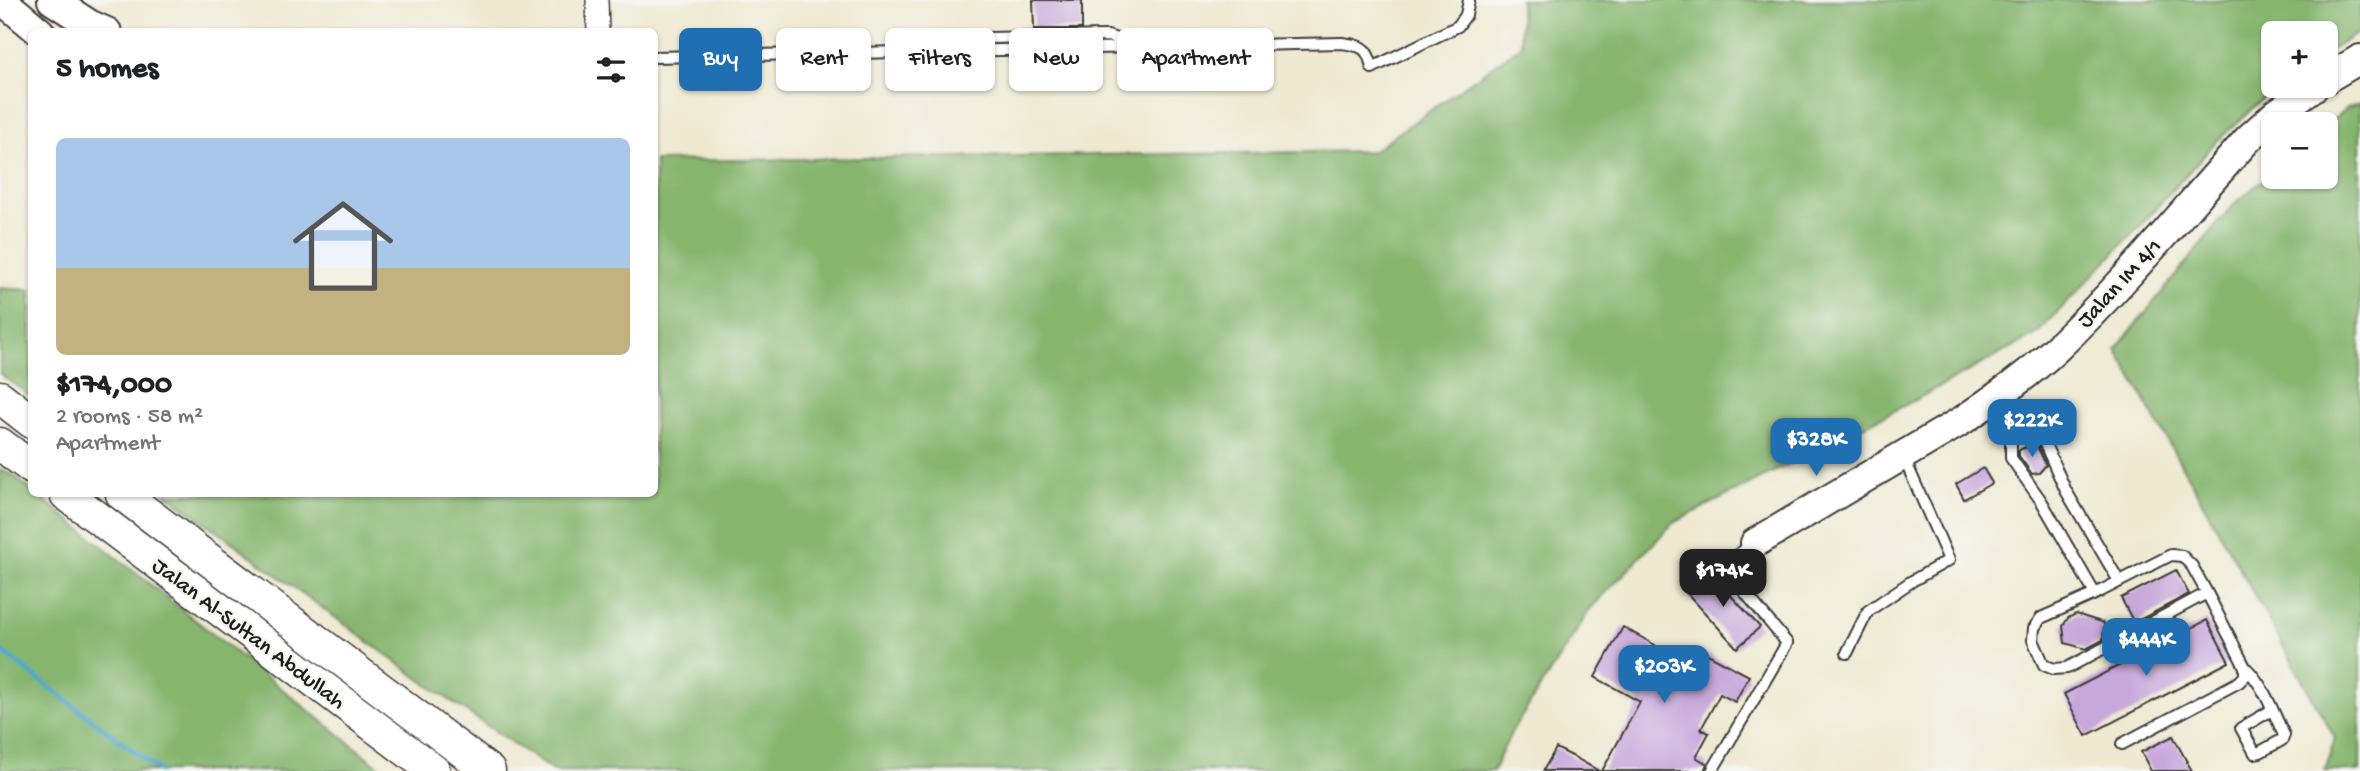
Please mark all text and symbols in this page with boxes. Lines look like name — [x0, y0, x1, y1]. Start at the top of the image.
map controls — [2261, 21, 2338, 189]
button: + — [2261, 21, 2338, 98]
chip: Buy — [679, 28, 762, 91]
chip: Rent — [776, 28, 871, 91]
chip: Filters — [885, 28, 995, 91]
chip: New — [1009, 28, 1103, 91]
chip: Apartment — [1117, 28, 1274, 91]
icon: filters — [592, 51, 630, 89]
text: 5 homes — [56, 53, 158, 88]
button: − — [2261, 112, 2338, 189]
icon: home — [280, 183, 406, 309]
street label: Jalan IM 4/1 — [2073, 234, 2169, 334]
text: $174,000 — [56, 369, 172, 404]
pin: $222K — [1983, 400, 2081, 459]
text: 2 rooms · 58 m² — [56, 404, 203, 431]
text: $222K — [2004, 408, 2060, 435]
pin: $328K — [1767, 419, 1865, 478]
text: $328K — [1787, 427, 1845, 454]
text: Apartment — [56, 431, 160, 458]
pin: $174K — [1674, 550, 1772, 609]
street label: Jalan Al-Sultan Abdullah — [146, 553, 350, 716]
text: $174K — [1695, 558, 1751, 585]
pin: $444K — [2097, 618, 2195, 678]
text: $444K — [2118, 627, 2174, 654]
pin: $203K — [1615, 646, 1713, 705]
text: $203K — [1634, 654, 1694, 681]

